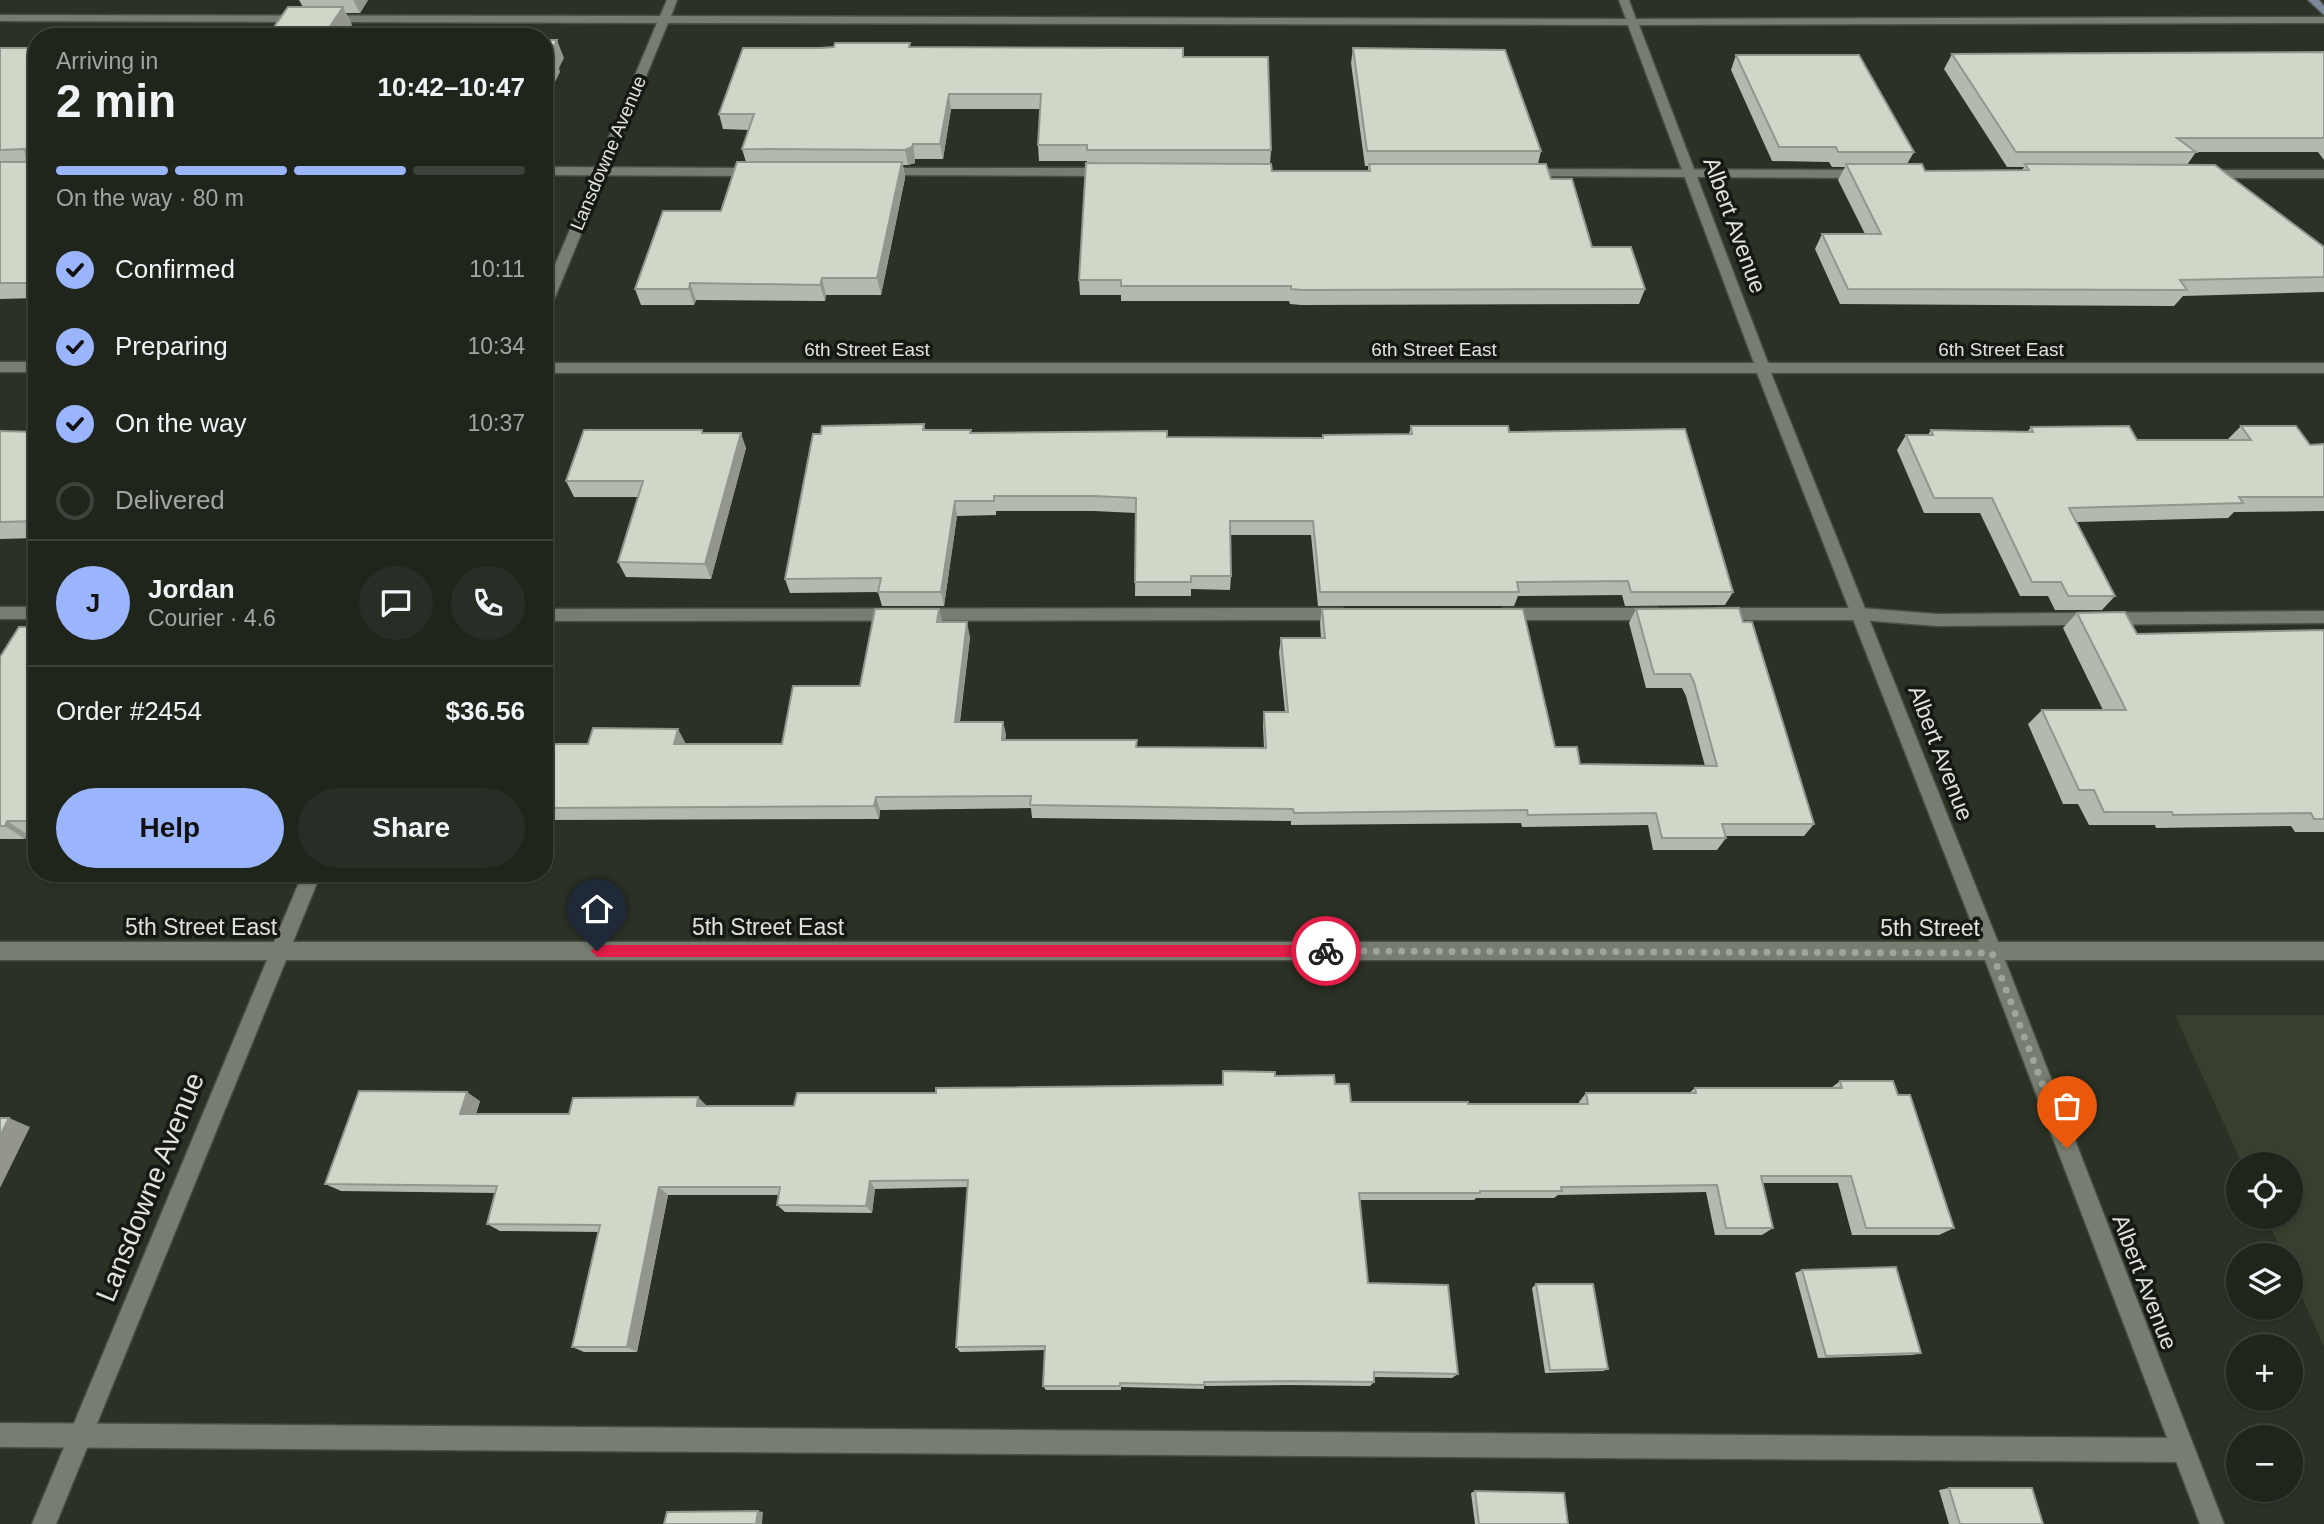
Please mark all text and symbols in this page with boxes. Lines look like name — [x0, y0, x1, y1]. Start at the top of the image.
text: Arriving in — [56, 48, 158, 74]
text: 10:42–10:47 — [378, 72, 525, 102]
street label: Lansdowne Avenue — [566, 73, 650, 233]
text: 2 min — [56, 75, 176, 127]
street label: Albert Avenue — [1698, 153, 1772, 297]
text: On the way · 80 m — [56, 185, 244, 211]
icon: check — [56, 251, 94, 289]
text: Confirmed — [115, 254, 235, 284]
text: 10:11 — [469, 256, 525, 282]
icon: check — [56, 328, 94, 366]
text: Preparing — [115, 331, 228, 361]
text: 10:34 — [467, 333, 525, 359]
street label: 6th Street East — [804, 339, 931, 360]
street label: 6th Street East — [1371, 339, 1498, 360]
street label: 6th Street East — [1938, 339, 2065, 360]
icon: check — [56, 405, 94, 443]
text: On the way — [115, 408, 247, 438]
text: 10:37 — [467, 410, 525, 436]
text: Delivered — [115, 485, 225, 515]
button: chat — [359, 566, 433, 640]
button: phone — [451, 566, 525, 640]
text: Jordan — [148, 574, 235, 604]
text: J — [86, 588, 100, 618]
text: Courier · 4.6 — [148, 605, 276, 631]
street label: Albert Avenue — [1903, 682, 1979, 824]
text: Order #2454 — [56, 696, 202, 726]
text: $36.56 — [445, 696, 525, 726]
button: Help — [56, 788, 284, 868]
button: Share — [298, 788, 525, 868]
pin — [567, 879, 627, 951]
icon: home — [578, 890, 616, 928]
street label: 5th Street East — [125, 914, 278, 940]
street label: 5th Street East — [692, 914, 845, 940]
street label: 5th Street — [1880, 915, 1980, 941]
courier — [1291, 916, 1361, 986]
icon: bike — [1307, 932, 1345, 970]
street label: Lansdowne Avenue — [90, 1068, 210, 1306]
pin — [2037, 1076, 2097, 1148]
icon: bag — [2048, 1087, 2086, 1125]
map controls — [2226, 1152, 2303, 1502]
button: locate — [2226, 1152, 2303, 1229]
street label: Albert Avenue — [2107, 1211, 2183, 1353]
button: layers — [2226, 1243, 2303, 1320]
button: + — [2226, 1334, 2303, 1411]
button: − — [2226, 1425, 2303, 1502]

